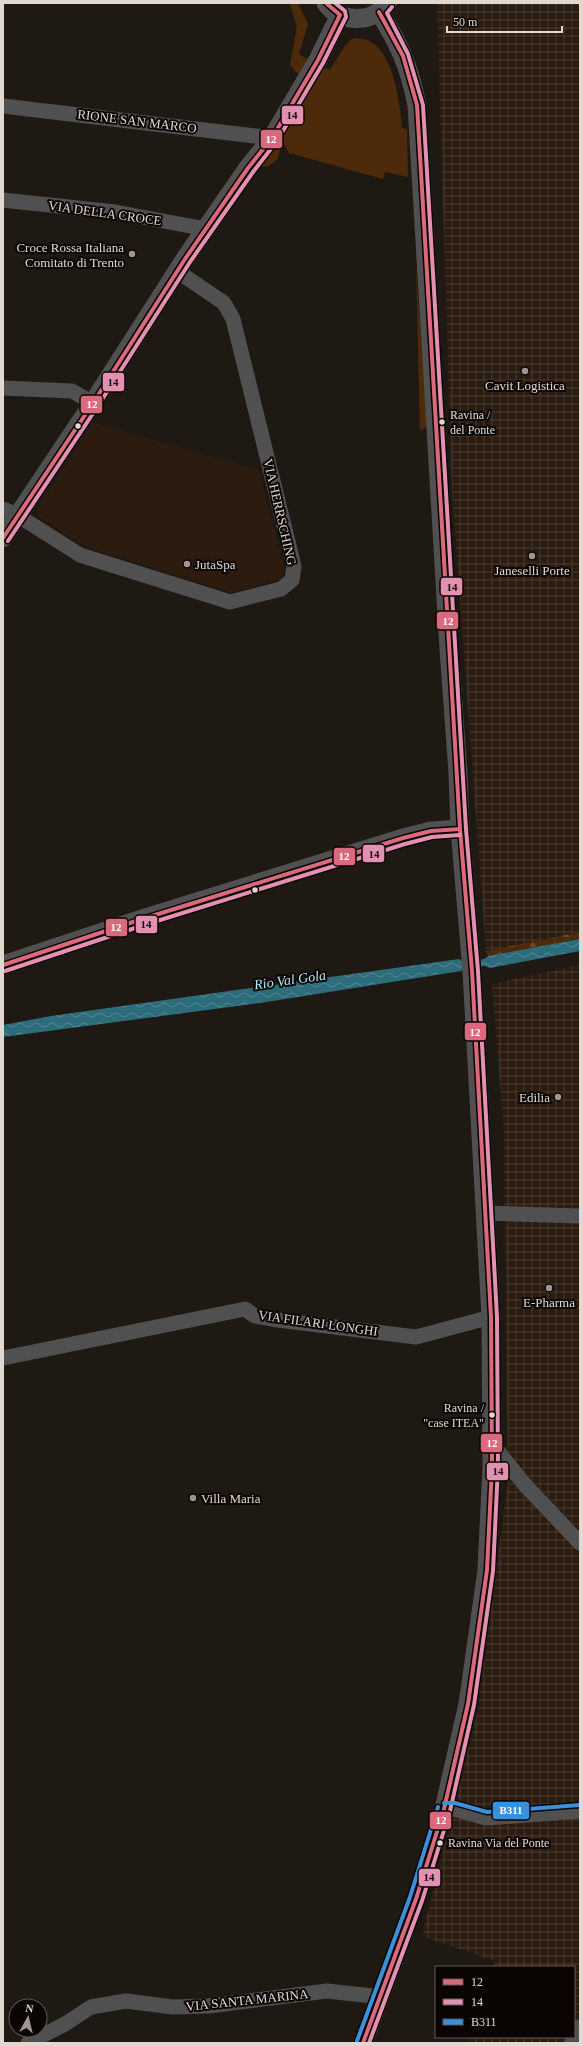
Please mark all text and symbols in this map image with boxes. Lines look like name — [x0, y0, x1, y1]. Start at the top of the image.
scale bar — [447, 8, 562, 34]
text: 50 m — [453, 15, 478, 29]
line badge: 14 — [281, 105, 304, 125]
street label: RIONE SAN MARCO — [77, 106, 197, 136]
text: 14 — [287, 109, 298, 121]
line badge: 12 — [260, 129, 283, 149]
text: 12 — [266, 133, 277, 145]
street label: VIA DELLA CROCE — [47, 198, 163, 228]
place label: Croce Rossa Italiana Comitato di Trento — [16, 240, 124, 270]
marker: Croce Rossa Italiana Comitato di Trento — [127, 249, 137, 259]
marker: Cavit Logistica — [520, 366, 530, 376]
line badge: 14 — [102, 372, 125, 392]
text: 14 — [108, 376, 119, 388]
place label: Cavit Logistica — [485, 378, 565, 393]
line badge: 12 — [80, 395, 103, 414]
text: 12 — [87, 398, 98, 410]
place label: Ravina / del Ponte — [450, 408, 495, 437]
marker: Ravina / del Ponte — [437, 417, 447, 427]
unlabelled marker — [73, 421, 83, 431]
street label: VIA HERRSCHING — [260, 457, 300, 567]
marker: Janeselli Porte — [527, 551, 537, 561]
place label: JutaSpa — [195, 557, 236, 572]
marker: JutaSpa — [182, 559, 192, 569]
place label: Janeselli Porte — [494, 563, 570, 578]
line badge: 14 — [440, 577, 463, 596]
text: 14 — [447, 581, 458, 593]
line badge: 12 — [436, 611, 459, 630]
text: 12 — [443, 615, 454, 627]
line badge: 14 — [362, 844, 385, 863]
line badge: 12 — [333, 847, 356, 866]
text: 14 — [369, 848, 380, 860]
text: 12 — [339, 850, 350, 862]
unlabelled marker — [250, 885, 260, 895]
line badge: 14 — [135, 915, 158, 934]
line badge: 12 — [105, 918, 128, 937]
text: 14 — [141, 918, 152, 930]
text: 12 — [111, 921, 122, 933]
water label: Rio Val Gola — [252, 968, 327, 993]
line badge: 12 — [464, 1022, 487, 1041]
text: 12 — [470, 1026, 481, 1038]
place label: Edilia — [519, 1090, 550, 1105]
marker: Edilia — [553, 1092, 563, 1102]
marker: E-Pharma — [544, 1283, 554, 1293]
place label: E-Pharma — [523, 1295, 575, 1310]
street label: VIA FILARI LONGHI — [257, 1307, 379, 1339]
place label: Ravina / "case ITEA" — [423, 1401, 485, 1430]
marker: Ravina / "case ITEA" — [487, 1410, 497, 1420]
line badge: 12 — [480, 1433, 503, 1453]
text: 12 — [487, 1437, 498, 1449]
line badge: 14 — [486, 1462, 509, 1481]
text: 14 — [493, 1465, 504, 1477]
place label: Villa Maria — [201, 1491, 261, 1506]
marker: Villa Maria — [188, 1493, 198, 1503]
line badge: B311 — [492, 1801, 530, 1820]
text: B311 — [499, 1804, 523, 1816]
line badge: 12 — [429, 1811, 452, 1830]
text: 12 — [436, 1814, 447, 1826]
place label: Ravina Via del Ponte — [448, 1836, 549, 1850]
marker: Ravina Via del Ponte — [435, 1838, 445, 1848]
line badge: 14 — [418, 1868, 441, 1887]
text: 14 — [424, 1871, 435, 1883]
legend — [435, 1966, 575, 2038]
text: 12 — [471, 1975, 483, 1989]
street label: VIA SANTA MARINA — [185, 1986, 310, 2014]
text: 14 — [471, 1995, 483, 2009]
north arrow — [8, 1998, 48, 2038]
text: N — [25, 2002, 34, 2015]
text: B311 — [471, 2015, 497, 2029]

